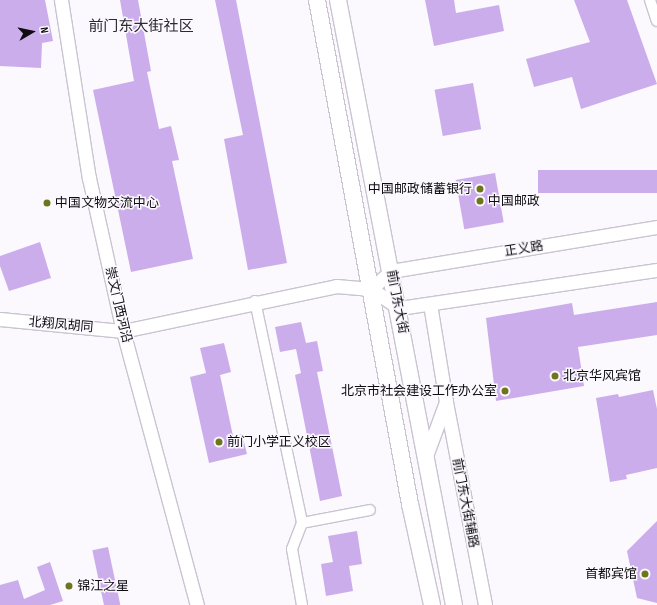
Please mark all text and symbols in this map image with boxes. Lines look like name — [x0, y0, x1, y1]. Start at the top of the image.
north arrow — [12, 12, 52, 52]
district label: 前门东大街社区 — [89, 18, 193, 36]
text: N — [37, 26, 51, 34]
place label: 中国邮政储蓄银行 — [368, 181, 472, 197]
marker: 中国邮政储蓄银行 — [475, 184, 485, 194]
place label: 中国邮政 — [488, 193, 540, 209]
place label: 中国文物交流中心 — [55, 195, 159, 211]
marker: 中国邮政 — [475, 196, 485, 206]
marker: 中国文物交流中心 — [42, 198, 52, 208]
street label: 正义路 — [504, 238, 544, 260]
street label: 崇文门西河沿 — [102, 265, 134, 345]
street label: 前门东大街 — [383, 269, 411, 335]
street label: 北翔凤胡同 — [28, 314, 94, 336]
place label: 北京华风宾馆 — [563, 368, 641, 384]
marker: 北京华风宾馆 — [550, 371, 560, 381]
place label: 北京市社会建设工作办公室 — [341, 383, 497, 399]
marker: 北京市社会建设工作办公室 — [500, 386, 510, 396]
place label: 前门小学正义校区 — [227, 434, 331, 450]
marker: 前门小学正义校区 — [214, 437, 224, 447]
street label: 前门东大街辅路 — [449, 457, 481, 549]
place label: 首都宾馆 — [585, 566, 637, 582]
marker: 首都宾馆 — [640, 569, 650, 579]
place label: 锦江之星 — [77, 578, 129, 594]
marker: 锦江之星 — [64, 581, 74, 591]

